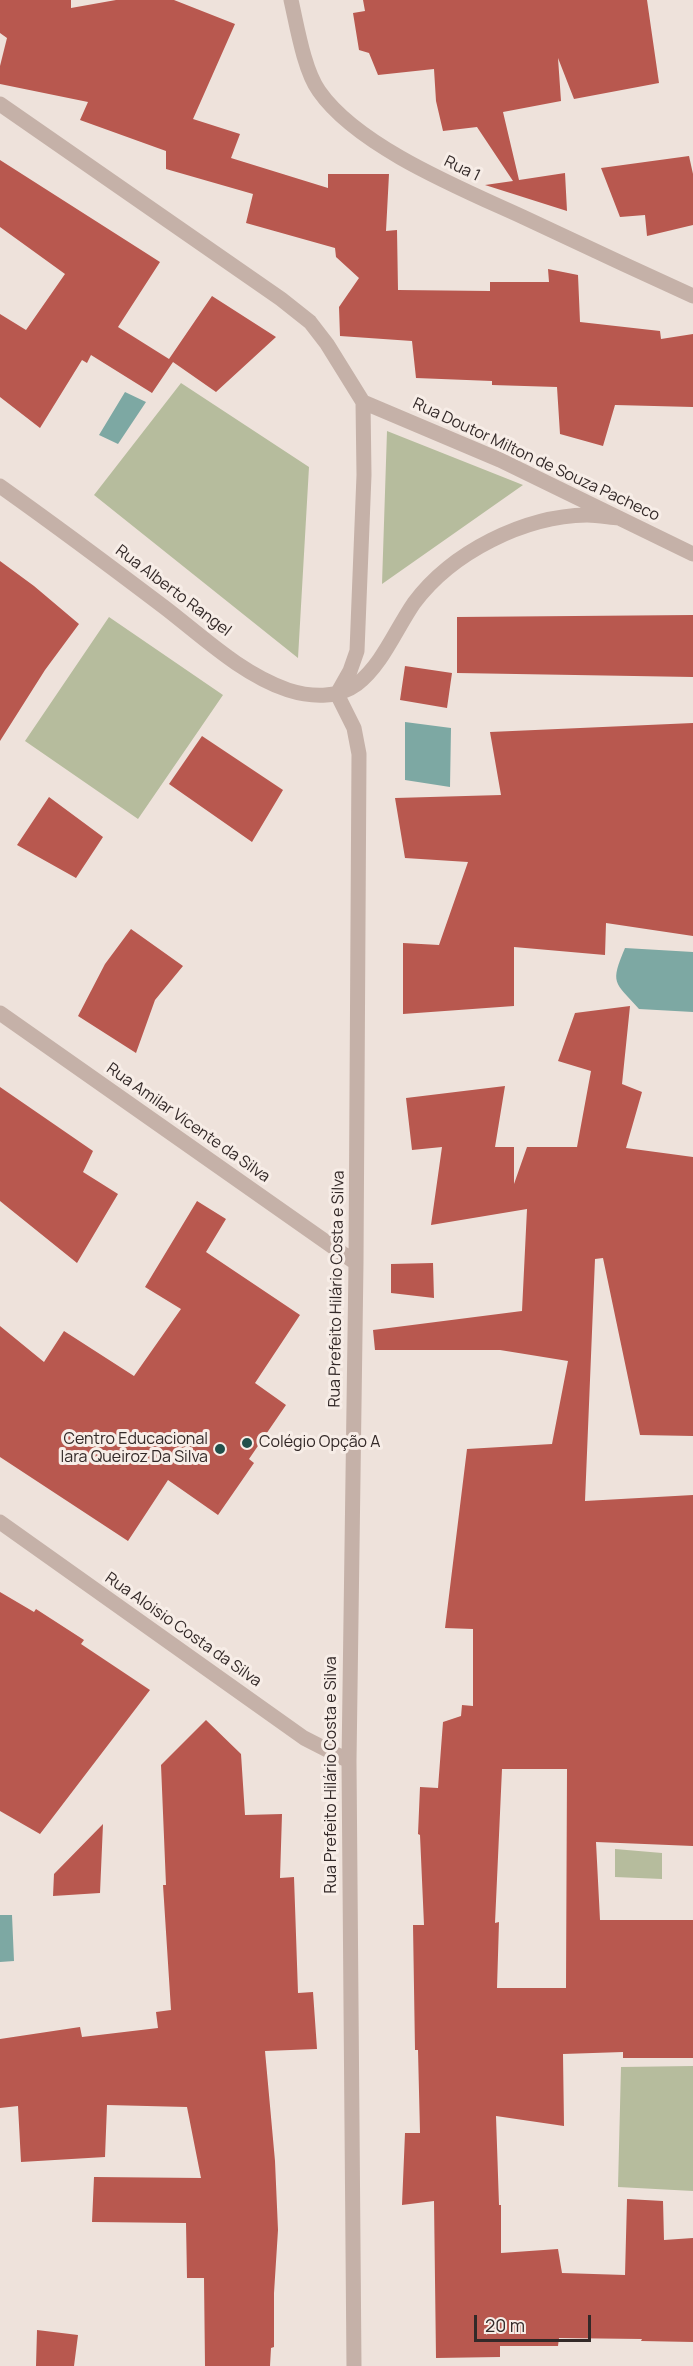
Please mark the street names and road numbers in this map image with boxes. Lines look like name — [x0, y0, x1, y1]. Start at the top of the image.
street label: Rua 1 — [441, 152, 483, 186]
street label: Rua Doutor Milton de Souza Pacheco — [410, 394, 662, 526]
street label: Rua Alberto Rangel — [111, 541, 235, 641]
street label: Rua Amilar Vicente da Silva — [103, 1059, 273, 1187]
street label: Rua Prefeito Hilário Costa e Silva — [325, 1170, 349, 1408]
street label: Rua Aloisio Costa da Silva — [101, 1569, 265, 1691]
street label: Rua Prefeito Hilário Costa e Silva — [322, 1656, 342, 1894]

